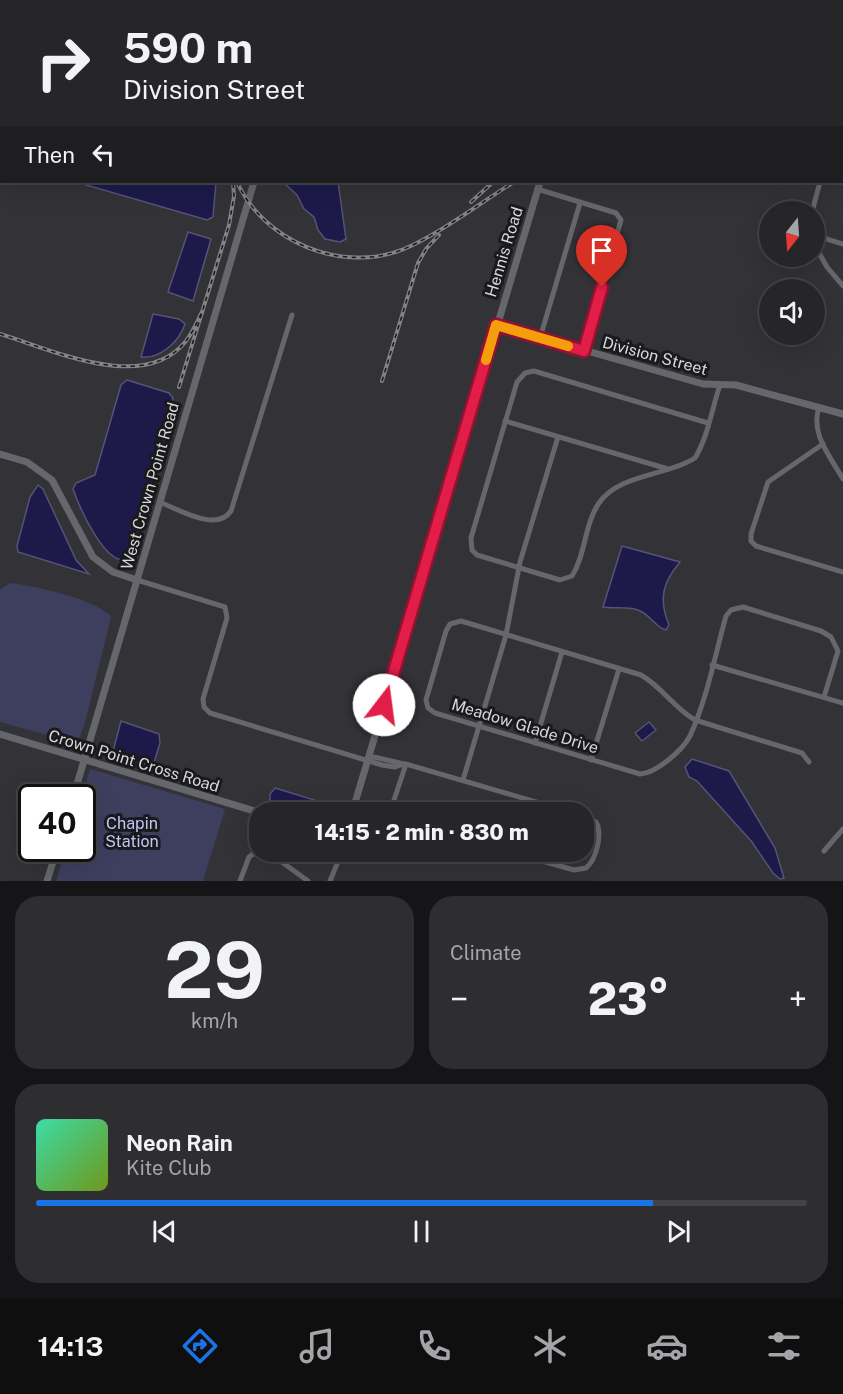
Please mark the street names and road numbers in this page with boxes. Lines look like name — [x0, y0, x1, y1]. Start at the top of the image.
street label: Hennis Road — [481, 205, 527, 299]
street label: Division Street — [600, 333, 710, 379]
street label: West Crown Point Road — [117, 400, 183, 572]
street label: Meadow Glade Drive — [449, 695, 601, 757]
street label: Crown Point Cross Road — [46, 726, 222, 796]

